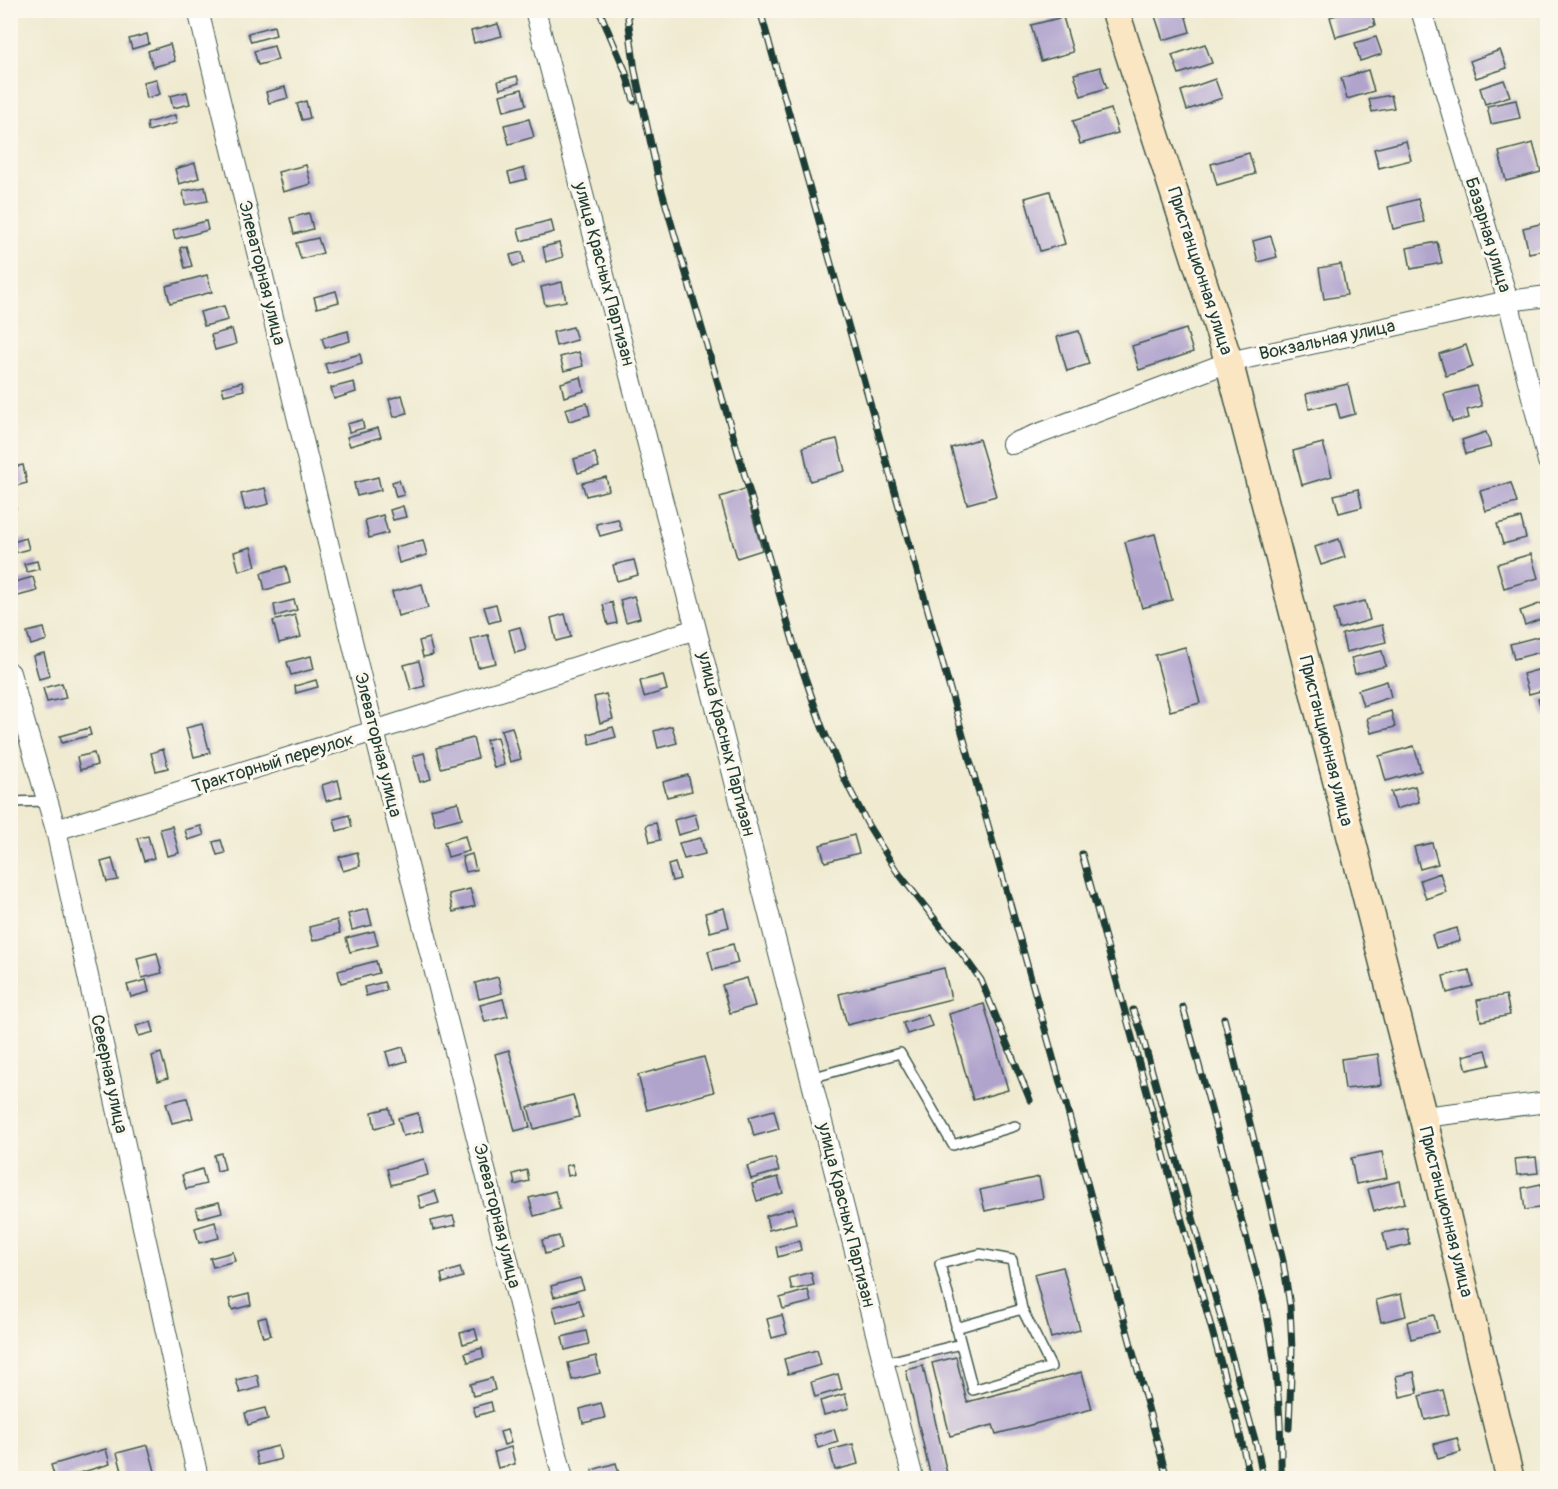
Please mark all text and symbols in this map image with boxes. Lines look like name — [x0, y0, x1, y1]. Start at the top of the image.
street label: Базарная улица — [1460, 175, 1516, 295]
street label: улица Красных Партизан — [568, 179, 640, 368]
street label: Пристанционная улица — [1162, 184, 1238, 358]
street label: Элеваторная улица — [233, 198, 291, 348]
street label: Вокзальная улица — [1257, 314, 1397, 366]
street label: улица Красных Партизан — [692, 648, 760, 839]
street label: Пристанционная улица — [1294, 653, 1358, 829]
street label: Элеваторная улица — [349, 670, 407, 820]
street label: Тракторный переулок — [189, 727, 357, 799]
street label: Северная улица — [85, 1013, 133, 1135]
street label: улица Красных Партизан — [812, 1119, 880, 1310]
street label: Пристанционная улица — [1414, 1124, 1478, 1300]
street label: Элеваторная улица — [468, 1141, 526, 1291]

